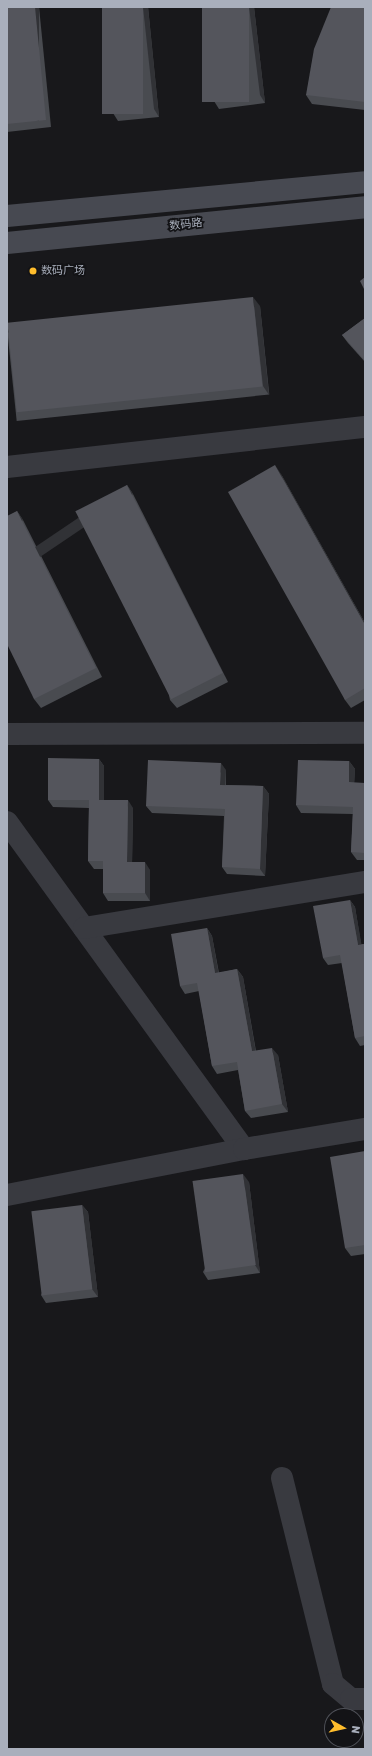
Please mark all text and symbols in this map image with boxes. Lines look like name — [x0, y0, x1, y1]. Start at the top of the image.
street label: 数码路 — [169, 217, 203, 233]
place label: 数码广场 — [41, 264, 85, 278]
marker: 数码广场 — [28, 266, 38, 276]
north arrow — [324, 1708, 364, 1748]
text: N — [348, 1725, 362, 1734]

